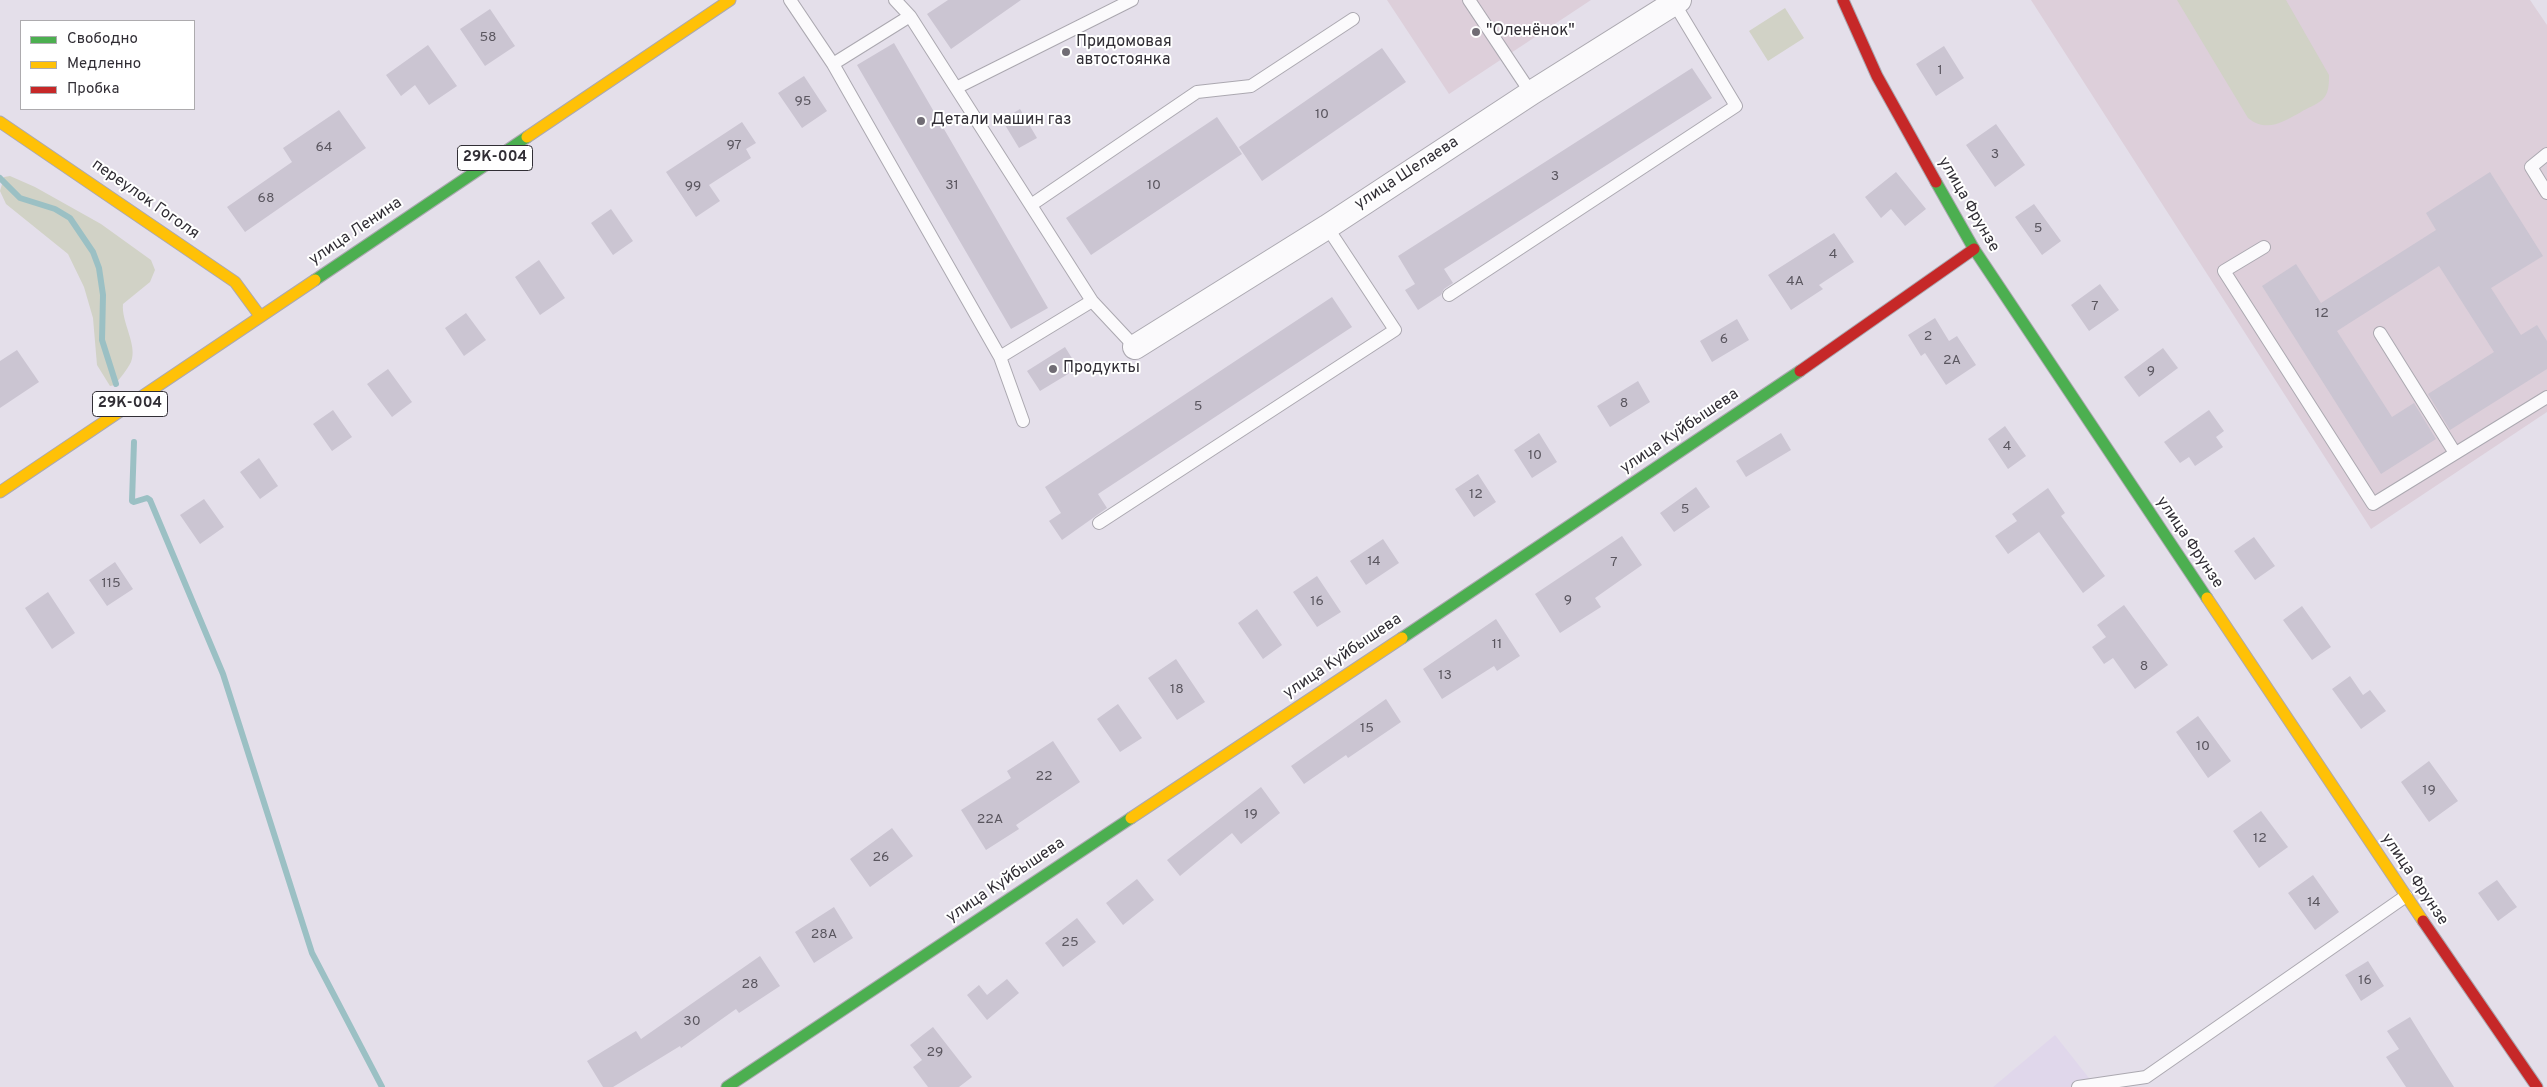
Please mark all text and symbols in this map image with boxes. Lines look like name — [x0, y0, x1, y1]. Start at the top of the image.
legend — [20, 20, 195, 110]
place label: "Оленёнок" — [1486, 22, 1575, 42]
marker: "Оленёнок" — [1470, 26, 1482, 38]
text: Свободно — [67, 30, 138, 49]
house number: 58 — [479, 30, 497, 46]
place label: Придомовая автостоянка — [1076, 33, 1172, 71]
marker: Придомовая автостоянка — [1060, 46, 1072, 58]
text: Медленно — [67, 55, 141, 74]
house number: 1 — [1937, 63, 1943, 79]
text: Пробка — [67, 80, 119, 99]
house number: 95 — [794, 94, 812, 110]
house number: 10 — [1315, 107, 1329, 123]
place label: Детали машин газ — [931, 111, 1071, 131]
marker: Детали машин газ — [915, 115, 927, 127]
street label: улица Шелаева — [1352, 133, 1462, 215]
house number: 97 — [726, 138, 742, 154]
house number: 64 — [315, 140, 333, 156]
road number: 29К-004 — [458, 146, 532, 170]
house number: 3 — [1991, 147, 1999, 163]
street label: улица Фрунзе — [1933, 154, 2003, 256]
street label: переулок Гоголя — [87, 156, 203, 244]
house number: 3 — [1551, 169, 1559, 185]
house number: 31 — [945, 178, 959, 194]
house number: 10 — [1147, 178, 1161, 194]
house number: 99 — [685, 179, 701, 195]
house number: 68 — [258, 191, 274, 207]
street label: улица Ленина — [306, 194, 406, 270]
house number: 5 — [2034, 221, 2042, 237]
house number: 4 — [1829, 247, 1837, 263]
house number: 4А — [1786, 274, 1804, 290]
house number: 7 — [2091, 299, 2099, 315]
house number: 12 — [2315, 306, 2329, 322]
house number: 2 — [1924, 329, 1932, 345]
house number: 6 — [1720, 332, 1728, 348]
house number: 2А — [1943, 353, 1961, 369]
place label: Продукты — [1063, 359, 1140, 379]
marker: Продукты — [1047, 363, 1059, 375]
house number: 9 — [2147, 364, 2155, 380]
street label: улица Куйбышева — [1617, 385, 1743, 479]
road number: 29К-004 — [92, 392, 168, 416]
house number: 8 — [1620, 396, 1628, 412]
house number: 5 — [1194, 399, 1202, 415]
house number: 4 — [2003, 439, 2011, 455]
house number: 10 — [1528, 448, 1542, 464]
house number: 12 — [1469, 487, 1483, 503]
street label: улица Фрунзе — [2151, 493, 2227, 593]
house number: 5 — [1681, 502, 1689, 518]
house number: 14 — [1367, 554, 1381, 570]
house number: 7 — [1610, 555, 1618, 571]
house number: 115 — [101, 576, 121, 592]
house number: 9 — [1564, 593, 1572, 609]
house number: 16 — [1310, 594, 1324, 610]
street label: улица Куйбышева — [1280, 610, 1406, 704]
house number: 11 — [1492, 637, 1502, 653]
house number: 8 — [2140, 659, 2148, 675]
house number: 13 — [1438, 668, 1452, 684]
house number: 18 — [1170, 682, 1184, 698]
house number: 15 — [1360, 721, 1374, 737]
house number: 10 — [2196, 739, 2210, 755]
house number: 22 — [1035, 769, 1053, 785]
house number: 19 — [2422, 783, 2436, 799]
house number: 19 — [1244, 807, 1258, 823]
house number: 22А — [977, 812, 1003, 828]
street label: улица Фрунзе — [2376, 830, 2452, 930]
house number: 12 — [2253, 831, 2267, 847]
street label: улица Куйбышева — [943, 834, 1069, 928]
house number: 26 — [873, 850, 889, 866]
house number: 14 — [2307, 895, 2321, 911]
house number: 28А — [811, 927, 837, 943]
house number: 25 — [1061, 935, 1079, 951]
house number: 16 — [2358, 973, 2372, 989]
house number: 28 — [741, 977, 759, 993]
house number: 30 — [683, 1014, 701, 1030]
house number: 29 — [927, 1045, 943, 1061]

